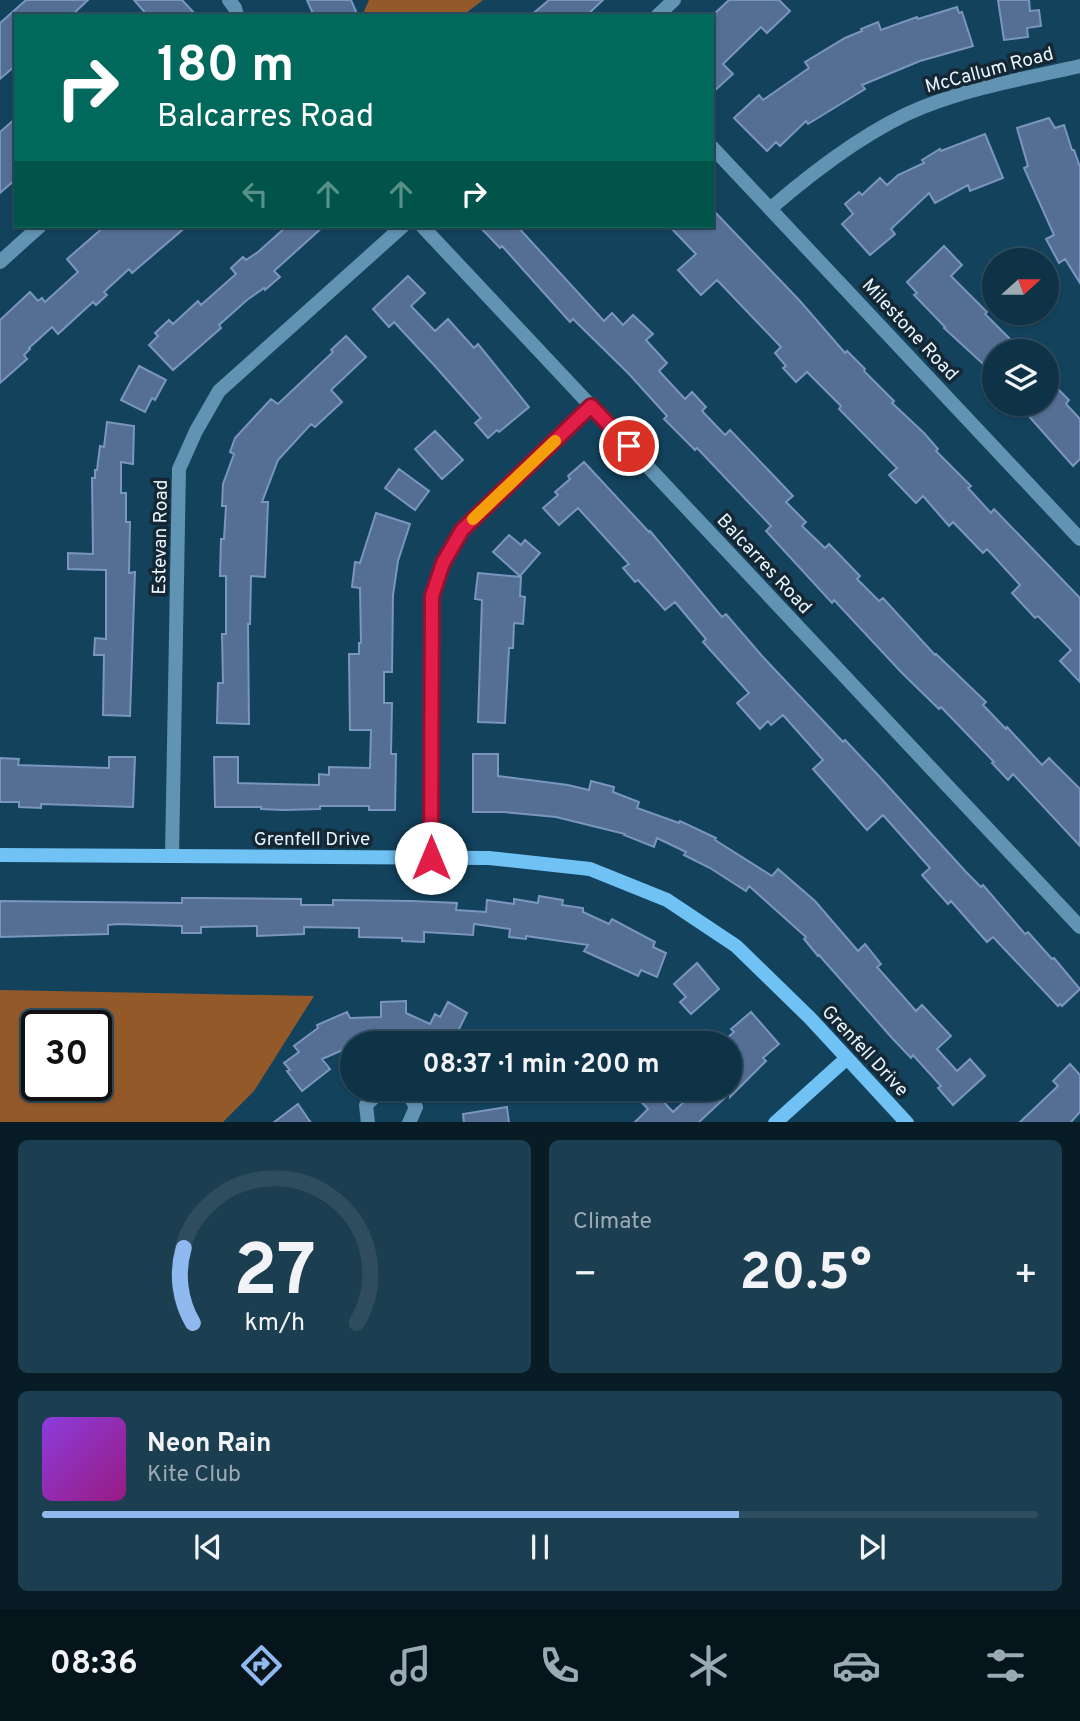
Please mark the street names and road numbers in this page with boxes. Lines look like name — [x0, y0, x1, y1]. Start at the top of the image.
street label: McCallum Road — [923, 42, 1056, 100]
street label: Milestone Road — [856, 274, 963, 386]
street label: Estevan Road — [148, 479, 174, 595]
street label: Balcarres Road — [711, 509, 816, 620]
street label: Grenfell Drive — [254, 828, 370, 852]
street label: Grenfell Drive — [816, 1001, 913, 1102]

